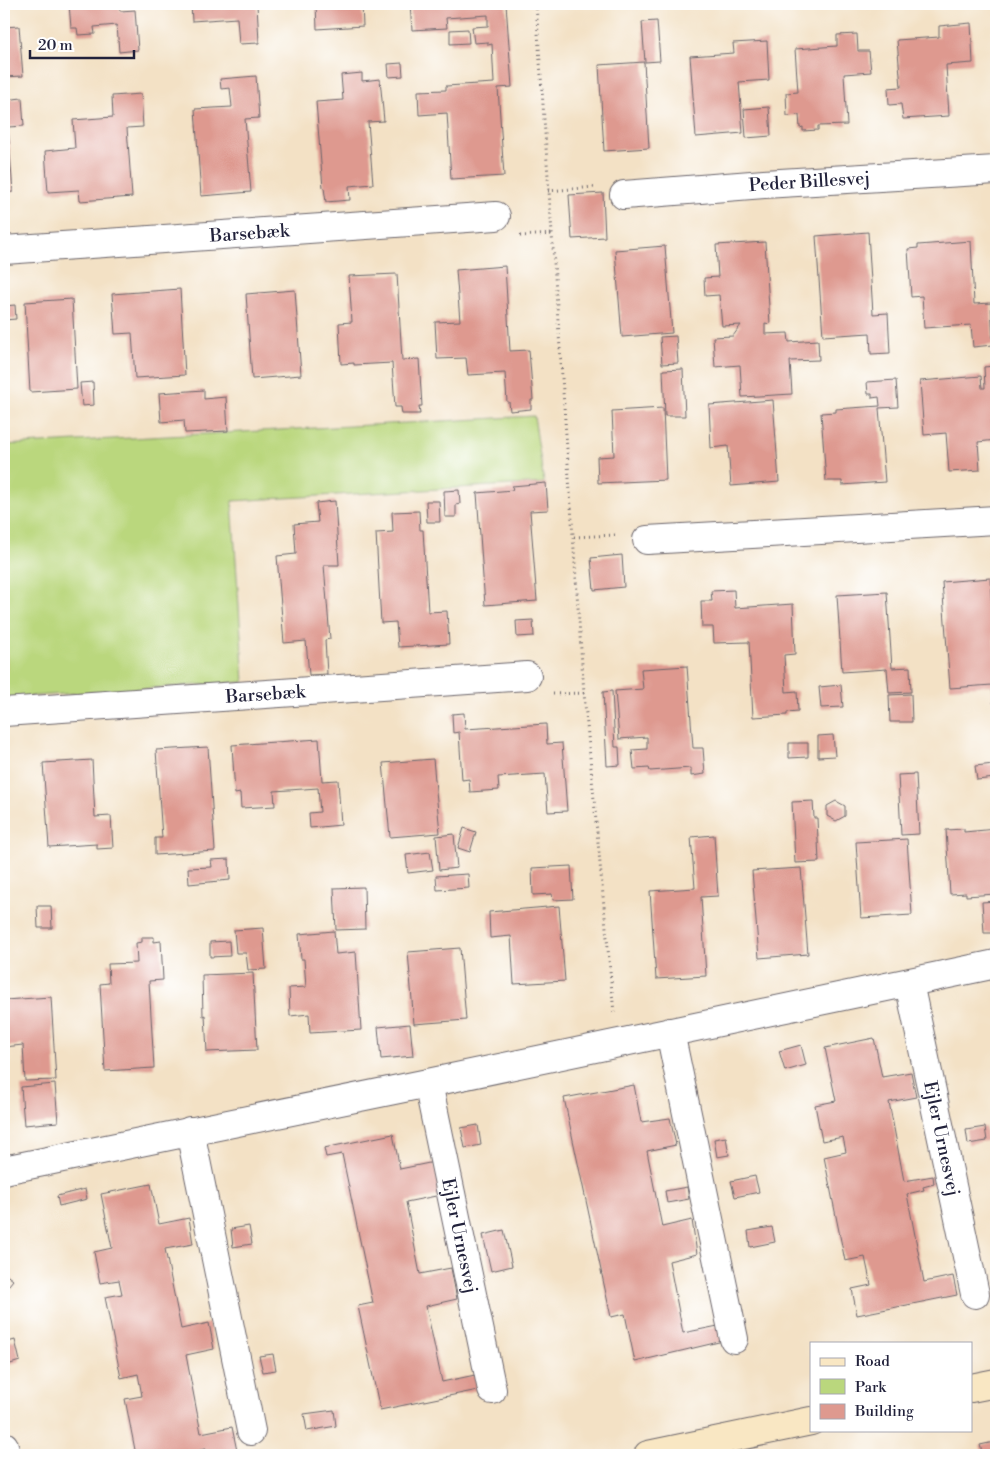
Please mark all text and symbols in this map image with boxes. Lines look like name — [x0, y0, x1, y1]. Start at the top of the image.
scale bar — [30, 28, 134, 60]
text: 20 m — [38, 36, 73, 55]
street label: Peder Billesvej — [748, 167, 871, 197]
street label: Barsebæk — [208, 219, 292, 248]
street label: Barsebæk — [224, 680, 308, 709]
street label: Ejler Urnesvej — [918, 1079, 965, 1198]
street label: Ejler Urnesvej — [436, 1176, 483, 1295]
legend — [810, 1342, 972, 1432]
text: Road — [855, 1352, 890, 1371]
text: Park — [855, 1378, 887, 1397]
text: Building — [854, 1402, 914, 1421]

